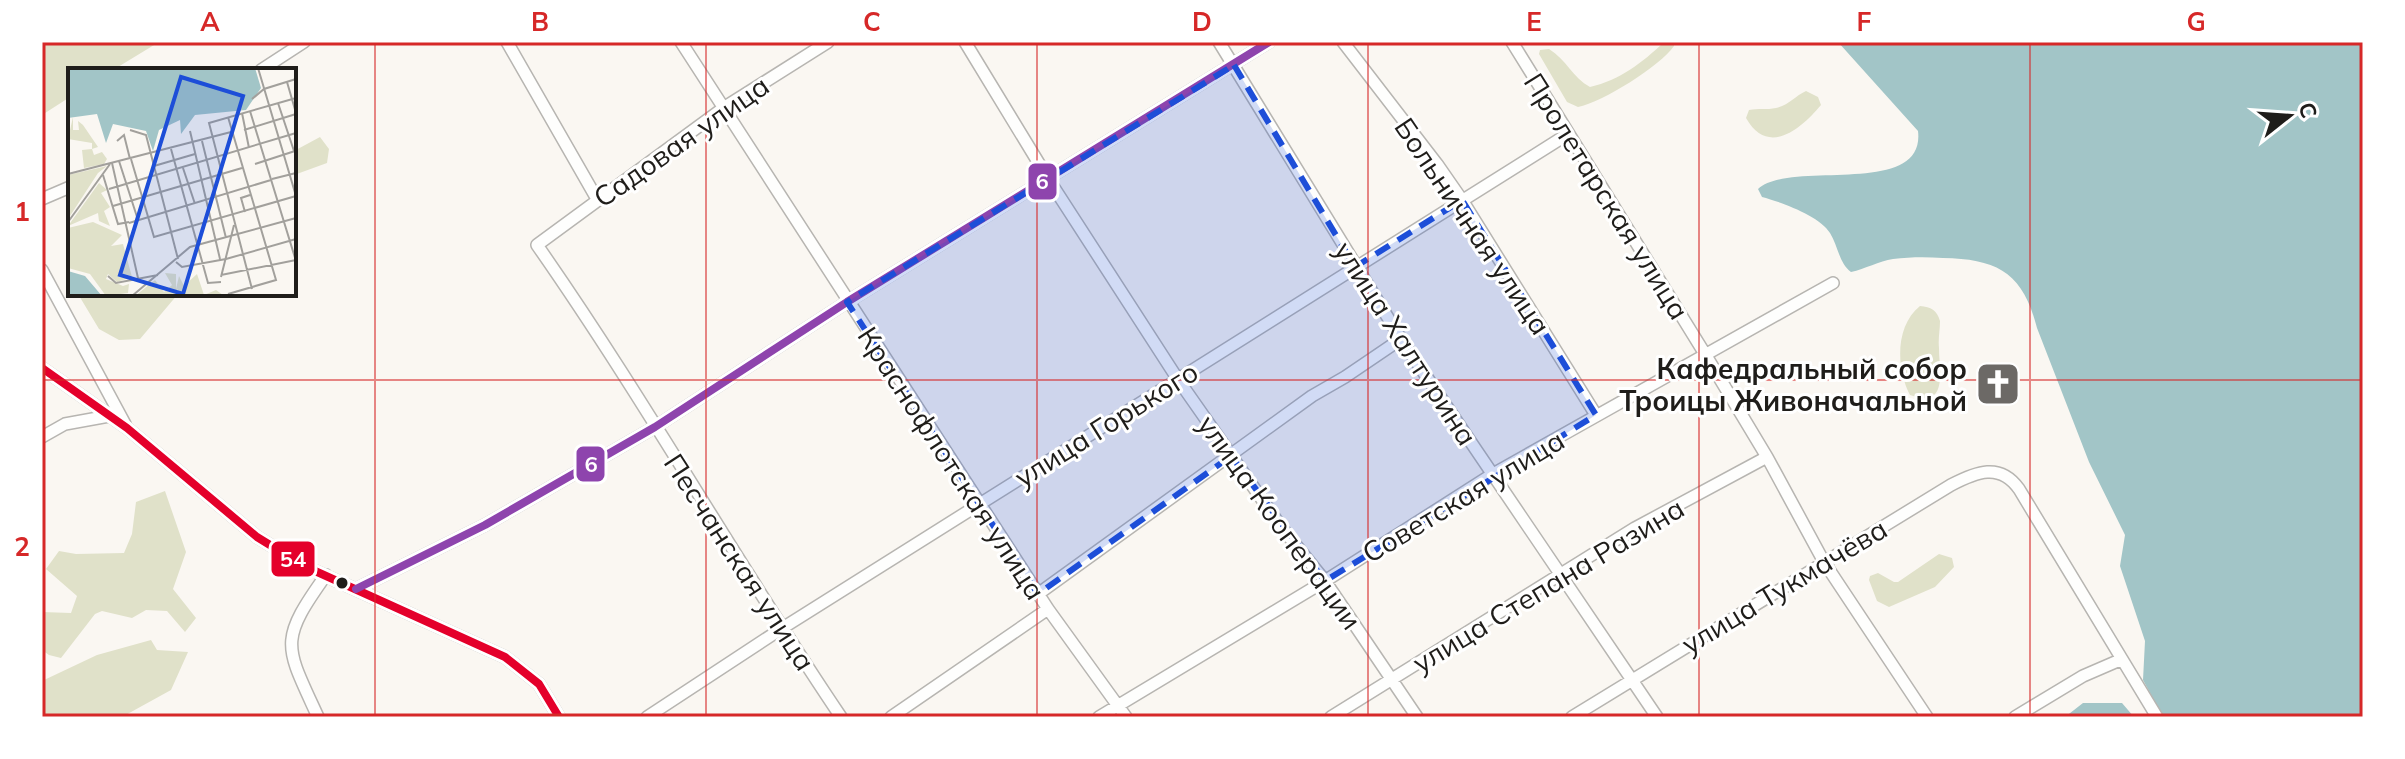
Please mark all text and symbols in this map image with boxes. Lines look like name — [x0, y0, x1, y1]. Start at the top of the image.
text: A — [200, 5, 220, 38]
text: B — [531, 5, 549, 38]
text: C — [863, 5, 881, 38]
text: D — [1192, 5, 1212, 38]
text: E — [1526, 5, 1542, 38]
text: F — [1857, 5, 1872, 38]
text: G — [2186, 5, 2206, 38]
street label: Пролетарская улица — [1517, 66, 1697, 326]
inset map — [68, 68, 296, 296]
street label: Садовая улица — [586, 68, 776, 214]
north arrow — [2249, 76, 2329, 156]
text: С — [2293, 99, 2324, 121]
street label: Больничная улица — [1387, 111, 1559, 341]
line badge: 6 — [1027, 162, 1058, 201]
text: 6 — [1035, 167, 1049, 195]
text: 1 — [14, 195, 30, 228]
street label: улица Халтурина — [1327, 234, 1485, 452]
street label: Краснофлотская улица — [851, 320, 1053, 606]
place label: Кафедральный собор Троицы Живоначальной — [1619, 351, 1967, 418]
street label: улица Горького — [1008, 354, 1204, 494]
church icon: Кафедральный собор Троицы Живоначальной — [1974, 360, 2022, 408]
street label: улица Кооперации — [1190, 408, 1370, 636]
street label: Советская улица — [1356, 422, 1570, 570]
line badge: 6 — [575, 445, 606, 483]
street label: Песчанская улица — [657, 447, 823, 677]
text: 6 — [584, 450, 598, 478]
street label: улица Степана Разина — [1406, 490, 1690, 680]
street label: улица Тукмачёва — [1675, 511, 1893, 661]
text: 2 — [14, 530, 30, 563]
line badge: 54 — [270, 540, 316, 578]
text: 54 — [280, 545, 306, 573]
unlabelled marker — [334, 575, 350, 591]

